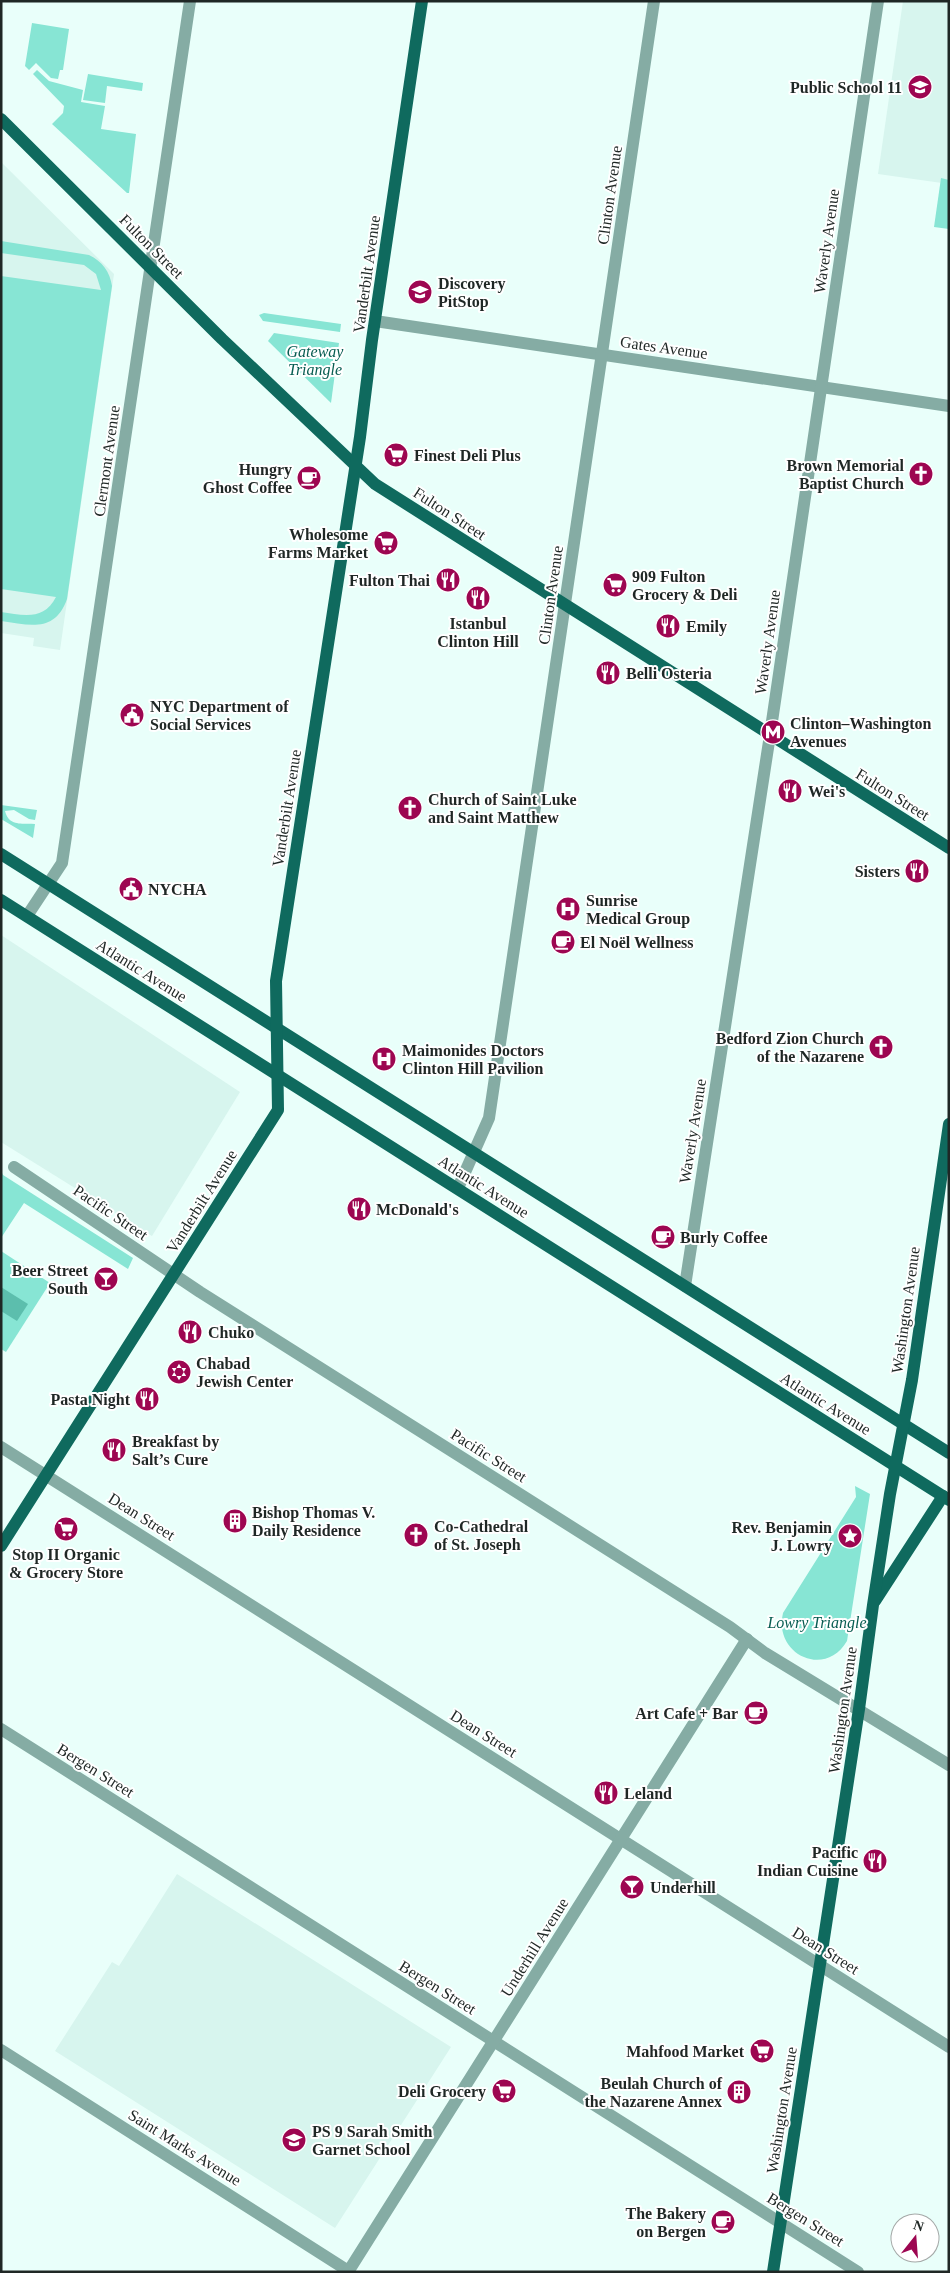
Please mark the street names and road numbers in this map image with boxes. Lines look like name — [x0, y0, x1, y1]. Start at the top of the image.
street label: Clinton Avenue — [594, 145, 625, 246]
street label: Waverly Avenue — [811, 188, 843, 295]
street label: Fulton Street — [116, 211, 187, 282]
street label: Vanderbilt Avenue — [350, 214, 383, 334]
street label: Gates Avenue — [619, 333, 709, 362]
street label: Clermont Avenue — [90, 404, 123, 518]
street label: Fulton Street — [410, 484, 490, 543]
street label: Clinton Avenue — [535, 545, 566, 646]
street label: Waverly Avenue — [752, 589, 784, 696]
street label: Vanderbilt Avenue — [269, 748, 304, 868]
street label: Fulton Street — [853, 765, 933, 824]
street label: Atlantic Avenue — [93, 936, 190, 1005]
street label: Waverly Avenue — [676, 1078, 710, 1185]
street label: Vanderbilt Avenue — [163, 1147, 240, 1256]
street label: Atlantic Avenue — [435, 1152, 532, 1221]
street label: Pacific Street — [70, 1181, 151, 1244]
street label: Washington Avenue — [888, 1246, 924, 1375]
street label: Atlantic Avenue — [777, 1369, 874, 1438]
street label: Pacific Street — [448, 1425, 530, 1486]
street label: Dean Street — [105, 1489, 179, 1544]
street label: Washington Avenue — [825, 1646, 861, 1775]
street label: Dean Street — [447, 1706, 521, 1761]
street label: Bergen Street — [54, 1740, 138, 1802]
street label: Underhill Avenue — [497, 1895, 572, 2000]
street label: Dean Street — [789, 1923, 863, 1978]
street label: Bergen Street — [396, 1957, 480, 2019]
street label: Washington Avenue — [763, 2046, 801, 2175]
street label: Saint Marks Avenue — [125, 2106, 244, 2189]
street label: Bergen Street — [764, 2189, 848, 2251]

